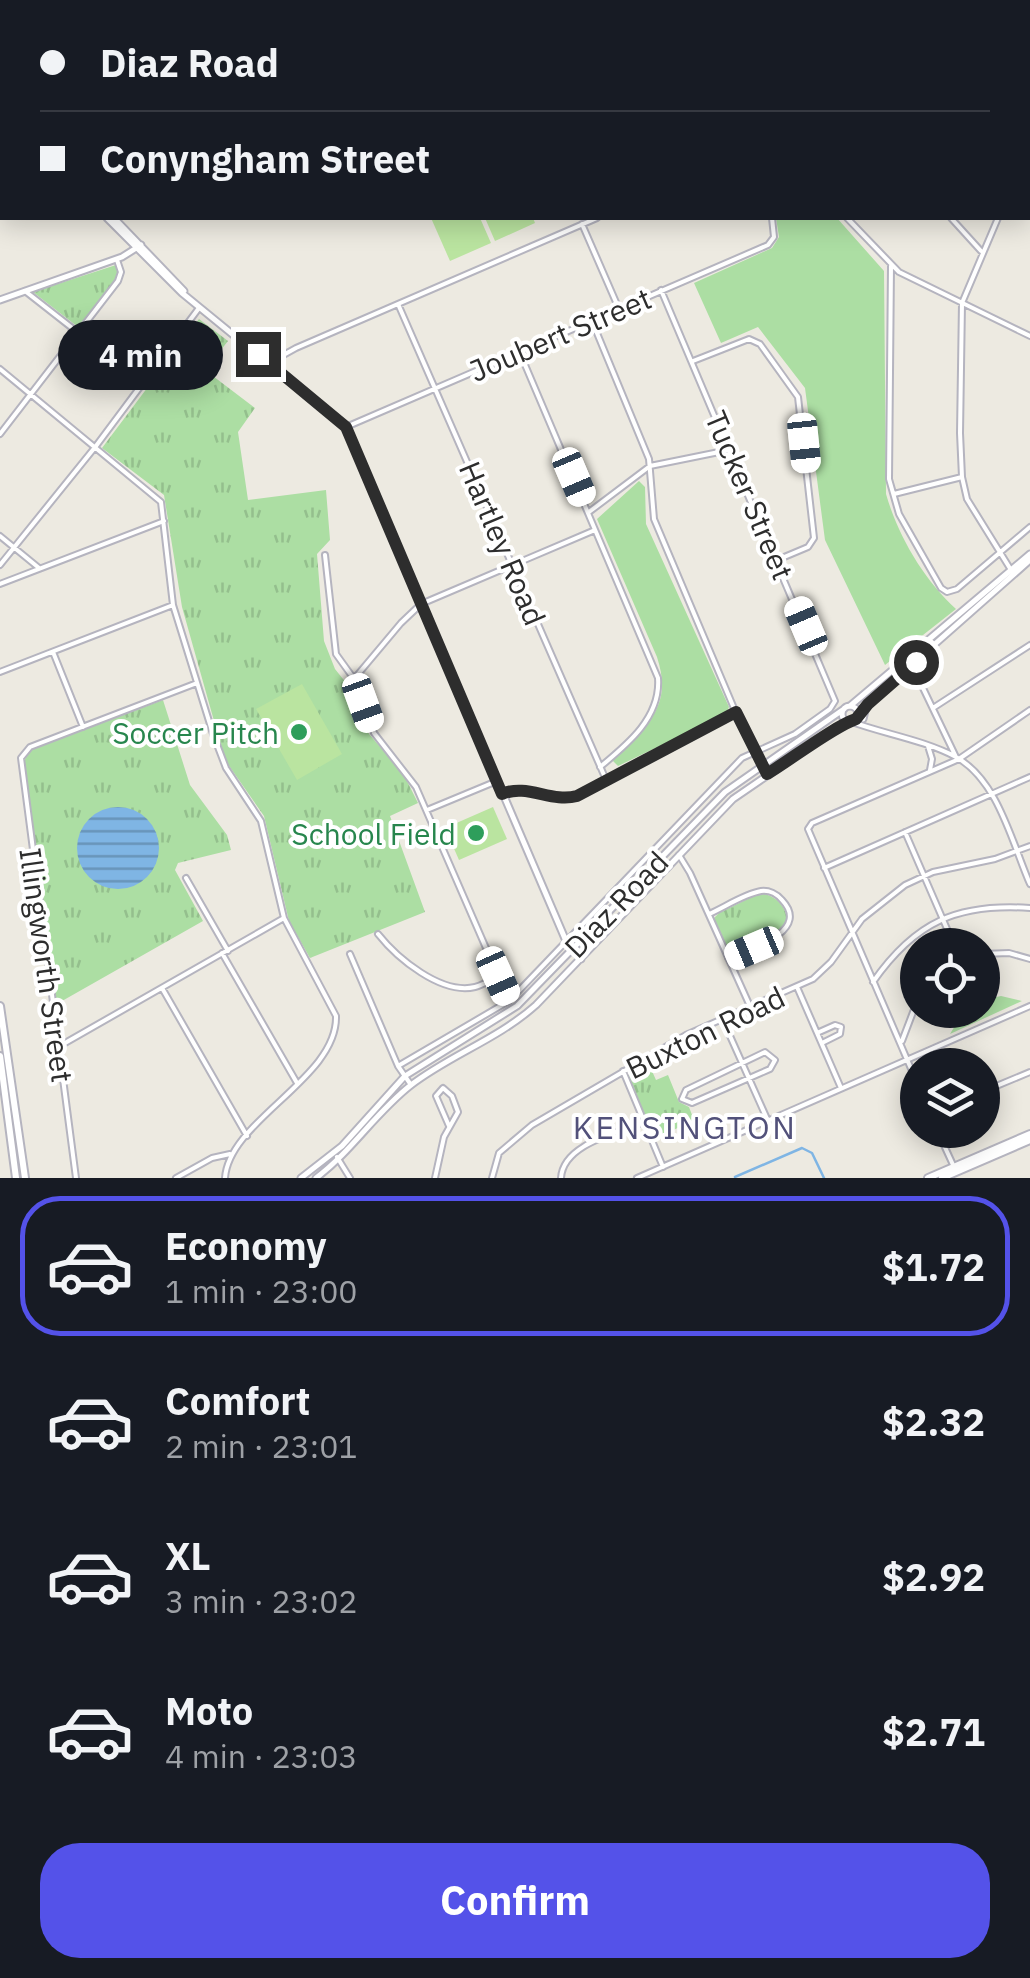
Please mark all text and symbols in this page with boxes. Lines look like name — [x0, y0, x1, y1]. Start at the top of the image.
text: Diaz Road — [100, 38, 279, 87]
text: Conyngham Street — [100, 134, 430, 183]
street label: Joubert Street — [463, 278, 657, 390]
callout: 4 min — [58, 319, 223, 389]
route end — [236, 332, 281, 377]
text: 4 min — [99, 334, 182, 376]
street label: Tucker Street — [697, 405, 803, 585]
car — [786, 412, 822, 474]
car — [548, 444, 600, 510]
street label: Hartley Road — [451, 455, 555, 631]
car — [780, 593, 832, 659]
route start — [894, 640, 939, 685]
car — [339, 670, 387, 736]
place label: Soccer Pitch — [112, 713, 279, 752]
marker: Soccer Pitch — [288, 721, 310, 743]
place label: School Field — [291, 814, 456, 853]
marker: School Field — [465, 822, 487, 844]
street label: Diaz Road — [556, 842, 676, 966]
street label: Illingworth Street — [11, 845, 83, 1085]
car — [721, 922, 787, 974]
map controls — [900, 928, 1000, 1148]
button: locate — [900, 928, 1000, 1028]
car — [472, 942, 524, 1010]
street label: Buxton Road — [619, 977, 791, 1087]
button: layers — [900, 1048, 1000, 1148]
district label: KENSINGTON — [573, 1106, 797, 1148]
icon: car — [45, 1221, 135, 1311]
text: Economy — [165, 1221, 327, 1270]
text: $1.72 — [882, 1242, 985, 1291]
text: 1 min · 23:00 — [165, 1270, 358, 1312]
icon: car — [45, 1376, 135, 1466]
text: Comfort — [165, 1376, 310, 1425]
text: $2.32 — [882, 1397, 985, 1446]
text: 2 min · 23:01 — [165, 1425, 358, 1467]
icon: car — [45, 1531, 135, 1621]
text: XL — [165, 1531, 211, 1580]
text: $2.92 — [882, 1552, 985, 1601]
text: 3 min · 23:02 — [165, 1580, 358, 1622]
icon: car — [45, 1686, 135, 1776]
text: Moto — [165, 1686, 253, 1735]
text: $2.71 — [882, 1707, 985, 1756]
text: 4 min · 23:03 — [165, 1735, 358, 1777]
button: Confirm — [40, 1843, 990, 1958]

